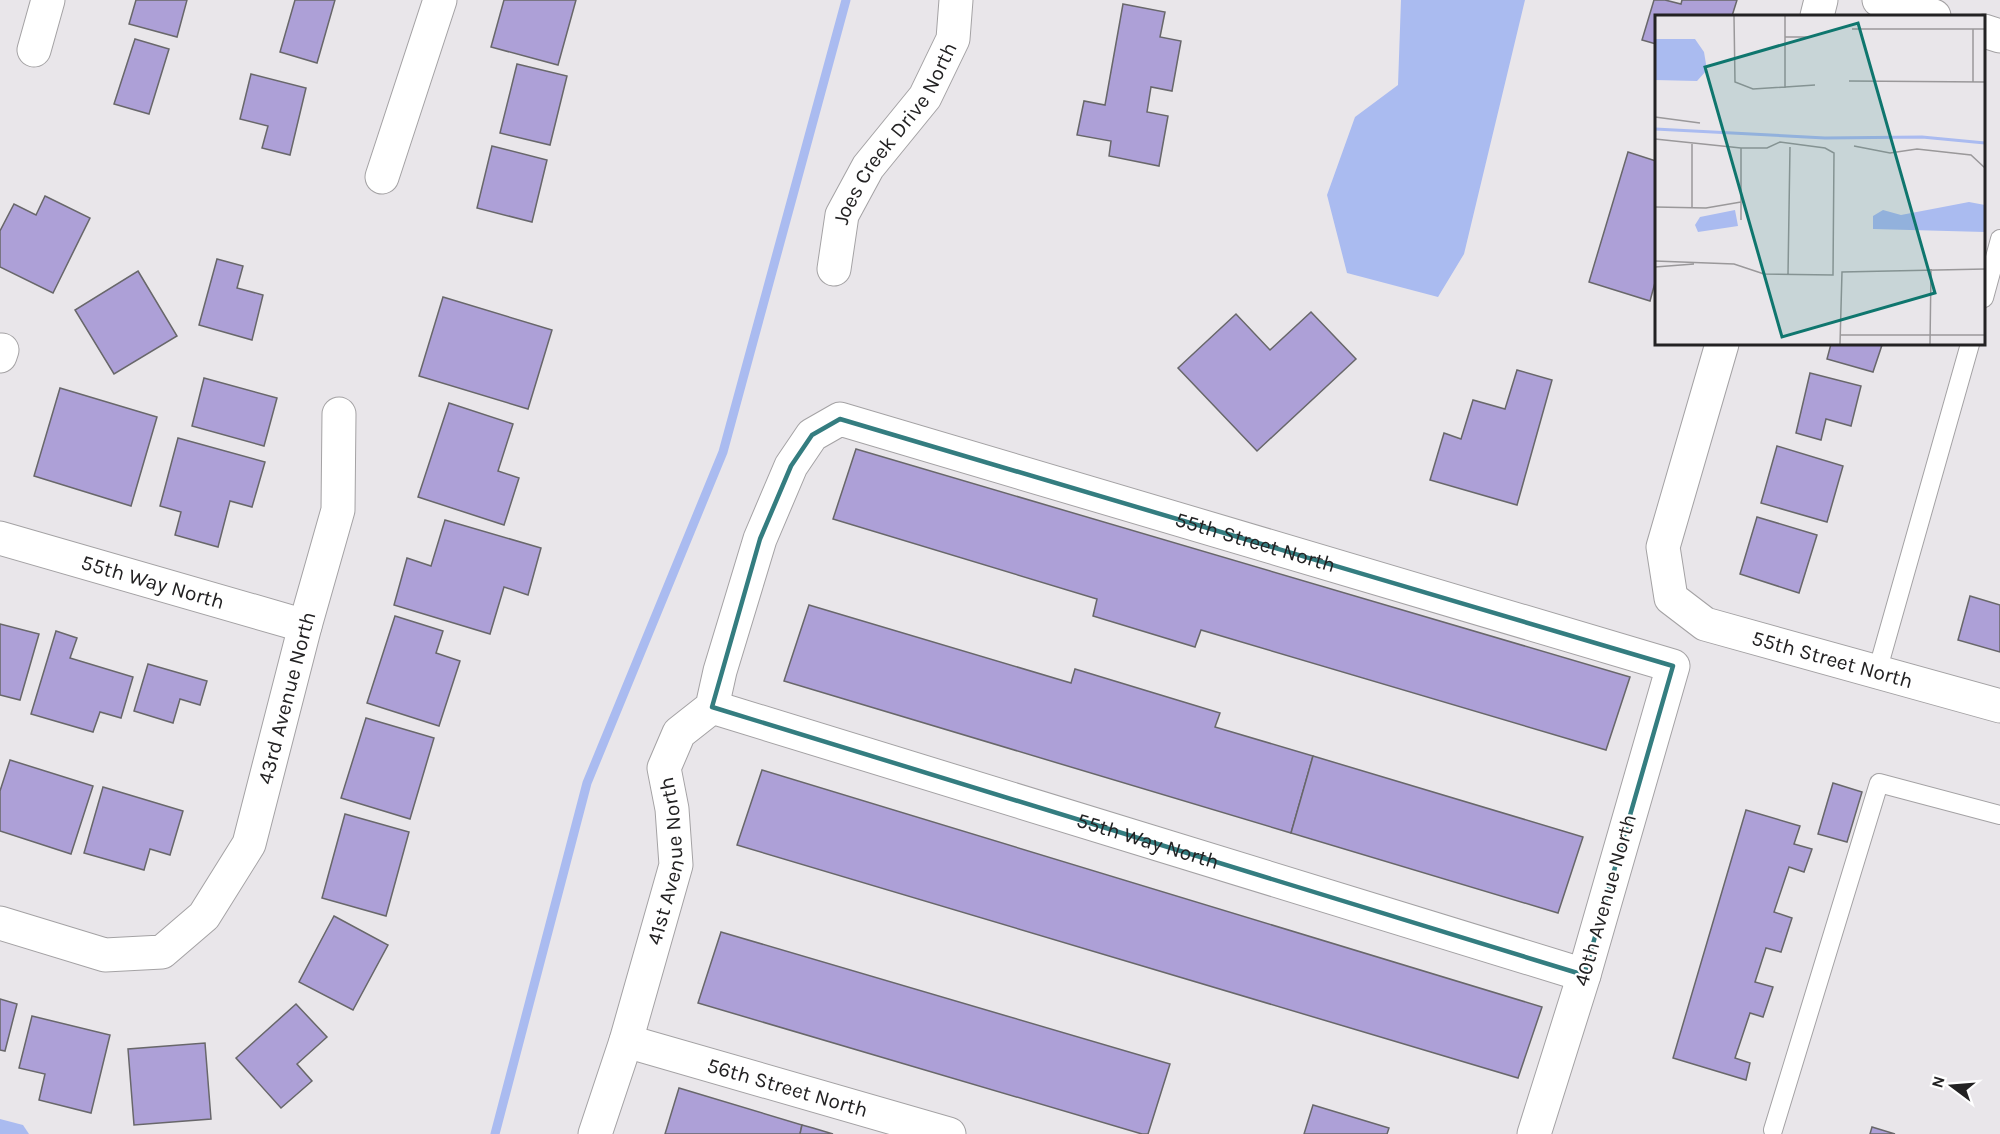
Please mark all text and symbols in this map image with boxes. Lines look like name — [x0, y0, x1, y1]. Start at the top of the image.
inset map — [1655, 15, 1985, 345]
street label: Joes Creek Drive North — [829, 38, 962, 226]
street label: 55th Street North — [1172, 507, 1338, 577]
street label: 55th Way North — [78, 550, 227, 614]
street label: 43rd Avenue North — [253, 609, 321, 787]
street label: 55th Street North — [1749, 626, 1916, 693]
street label: 41st Avenue North — [642, 775, 689, 948]
street label: 55th Way North — [1074, 808, 1222, 874]
street label: 40th Avenue North — [1569, 811, 1641, 989]
street label: 56th Street North — [704, 1053, 871, 1122]
north arrow — [1922, 1056, 1982, 1116]
text: N — [1927, 1074, 1949, 1090]

